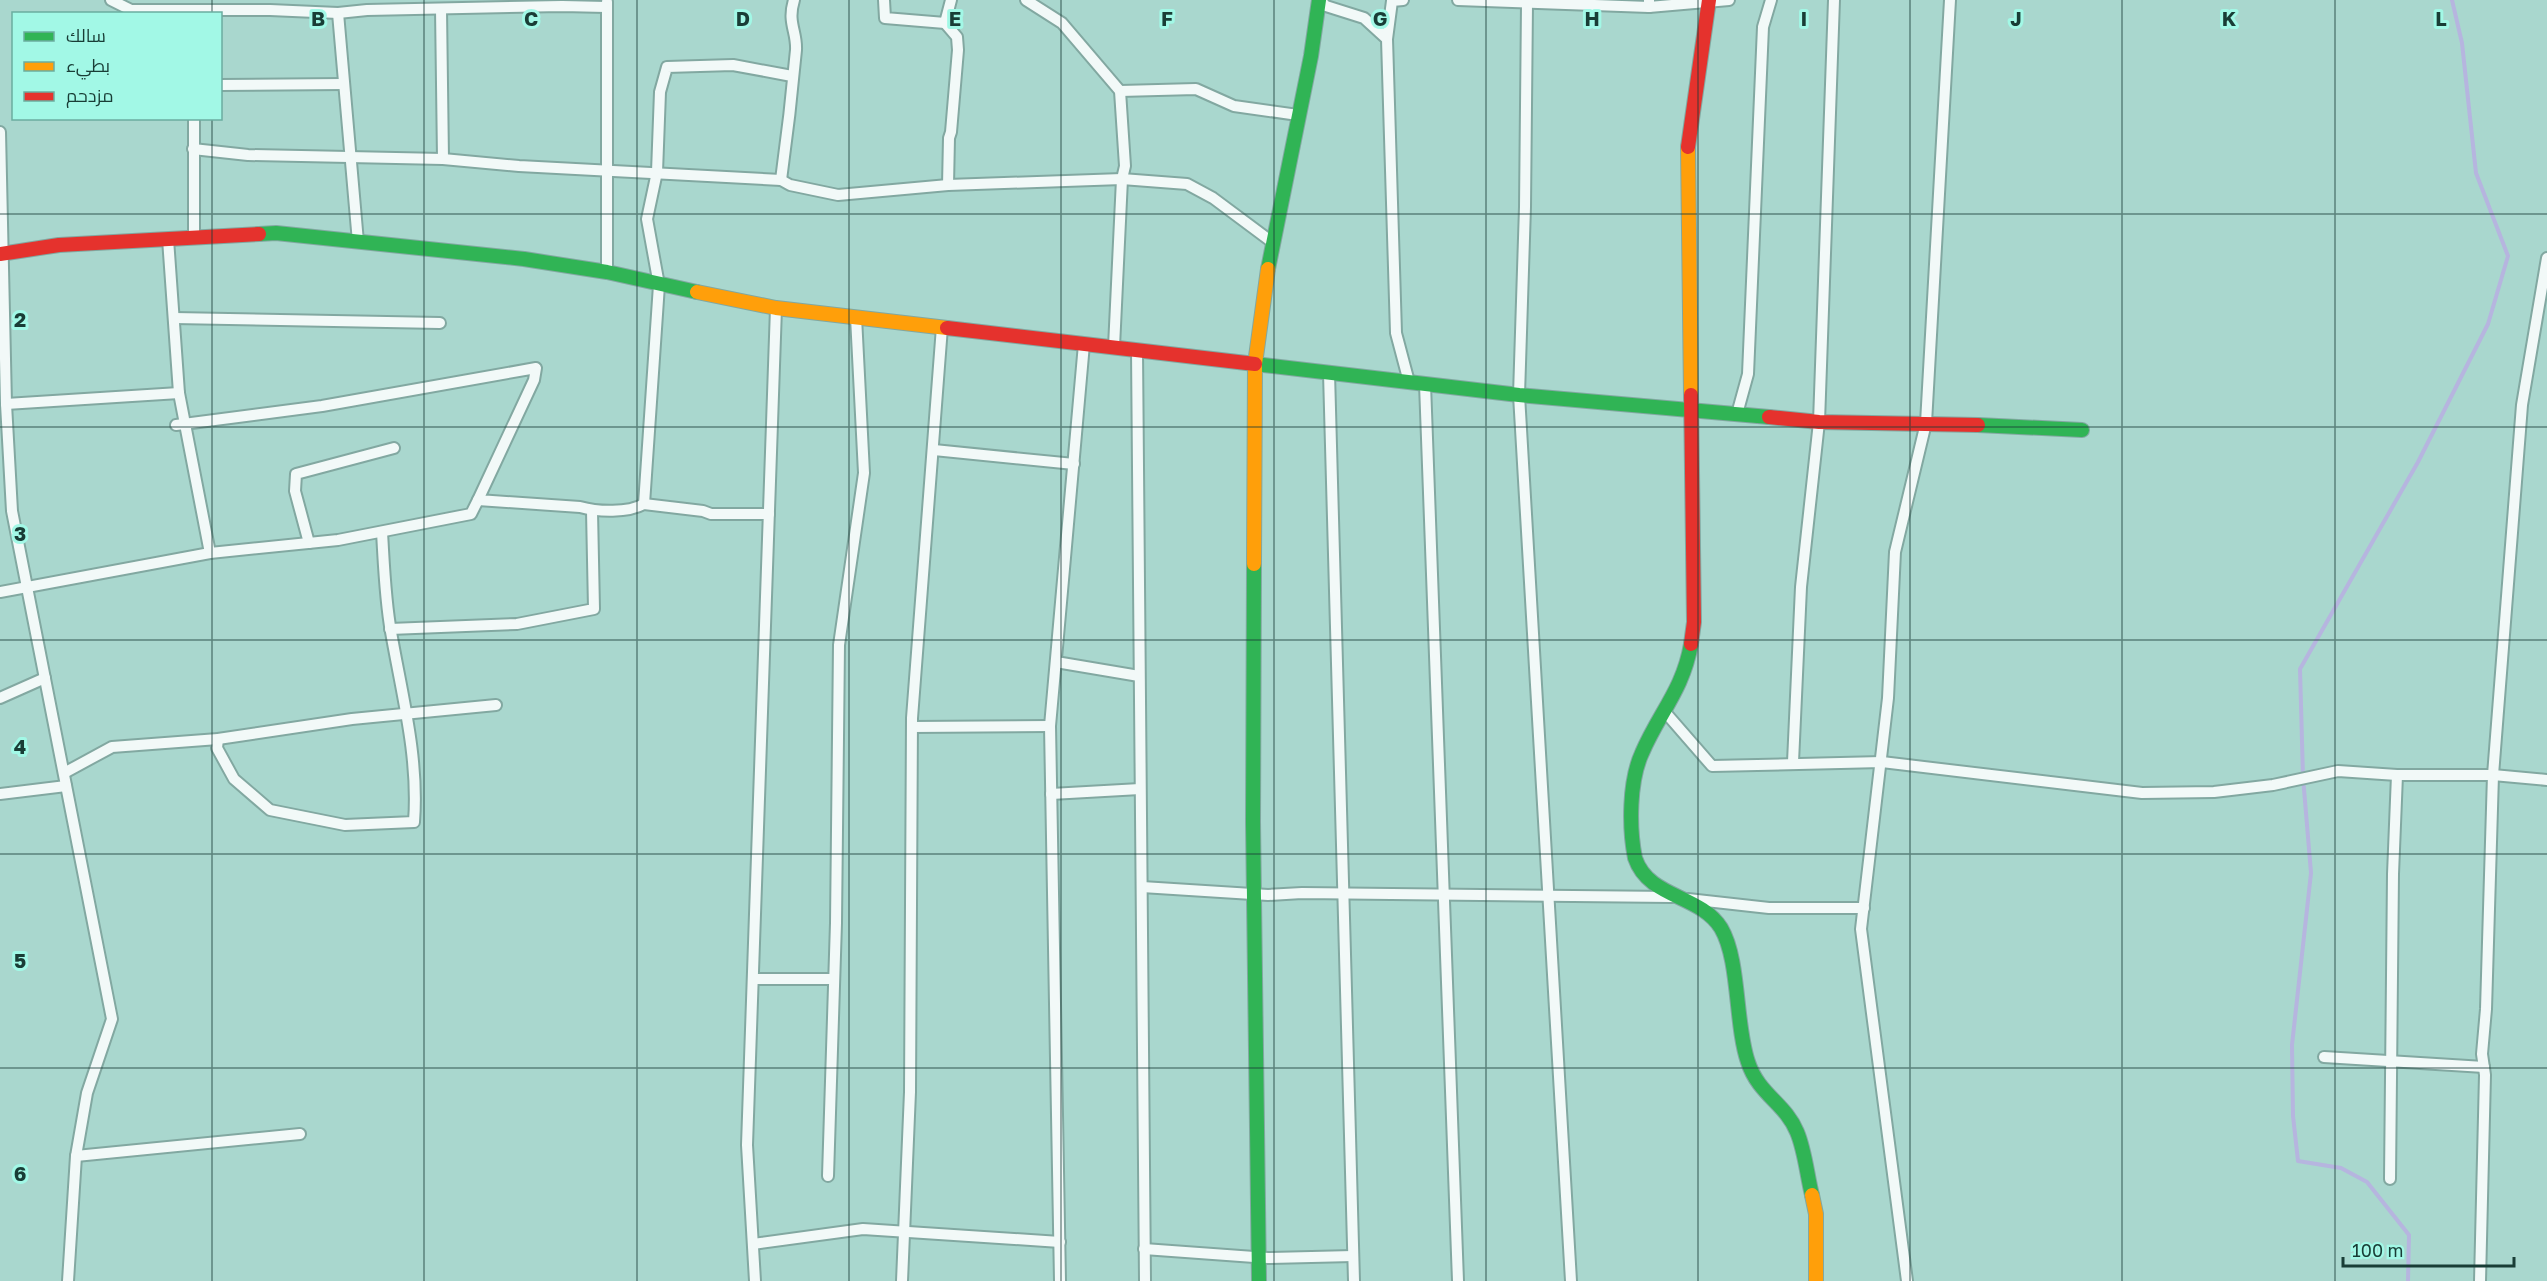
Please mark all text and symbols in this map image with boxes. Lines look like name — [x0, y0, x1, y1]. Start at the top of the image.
text: B — [311, 6, 325, 30]
text: C — [524, 6, 538, 30]
text: D — [736, 6, 750, 30]
text: E — [949, 6, 961, 30]
text: F — [1161, 6, 1173, 30]
text: G — [1373, 6, 1387, 30]
text: H — [1584, 6, 1600, 30]
text: I — [1801, 6, 1807, 30]
text: J — [2010, 6, 2022, 30]
text: K — [2222, 6, 2237, 30]
text: L — [2435, 6, 2447, 30]
legend — [12, 12, 222, 120]
text: سالك — [66, 24, 106, 46]
text: بطيء — [66, 54, 110, 80]
text: مزدحم — [66, 84, 114, 108]
text: 2 — [14, 307, 26, 331]
text: 3 — [14, 521, 26, 545]
text: 4 — [14, 734, 26, 758]
text: 5 — [14, 948, 26, 972]
text: 6 — [14, 1161, 26, 1185]
scale bar — [2343, 1230, 2514, 1268]
text: 100 m — [2352, 1239, 2403, 1261]

